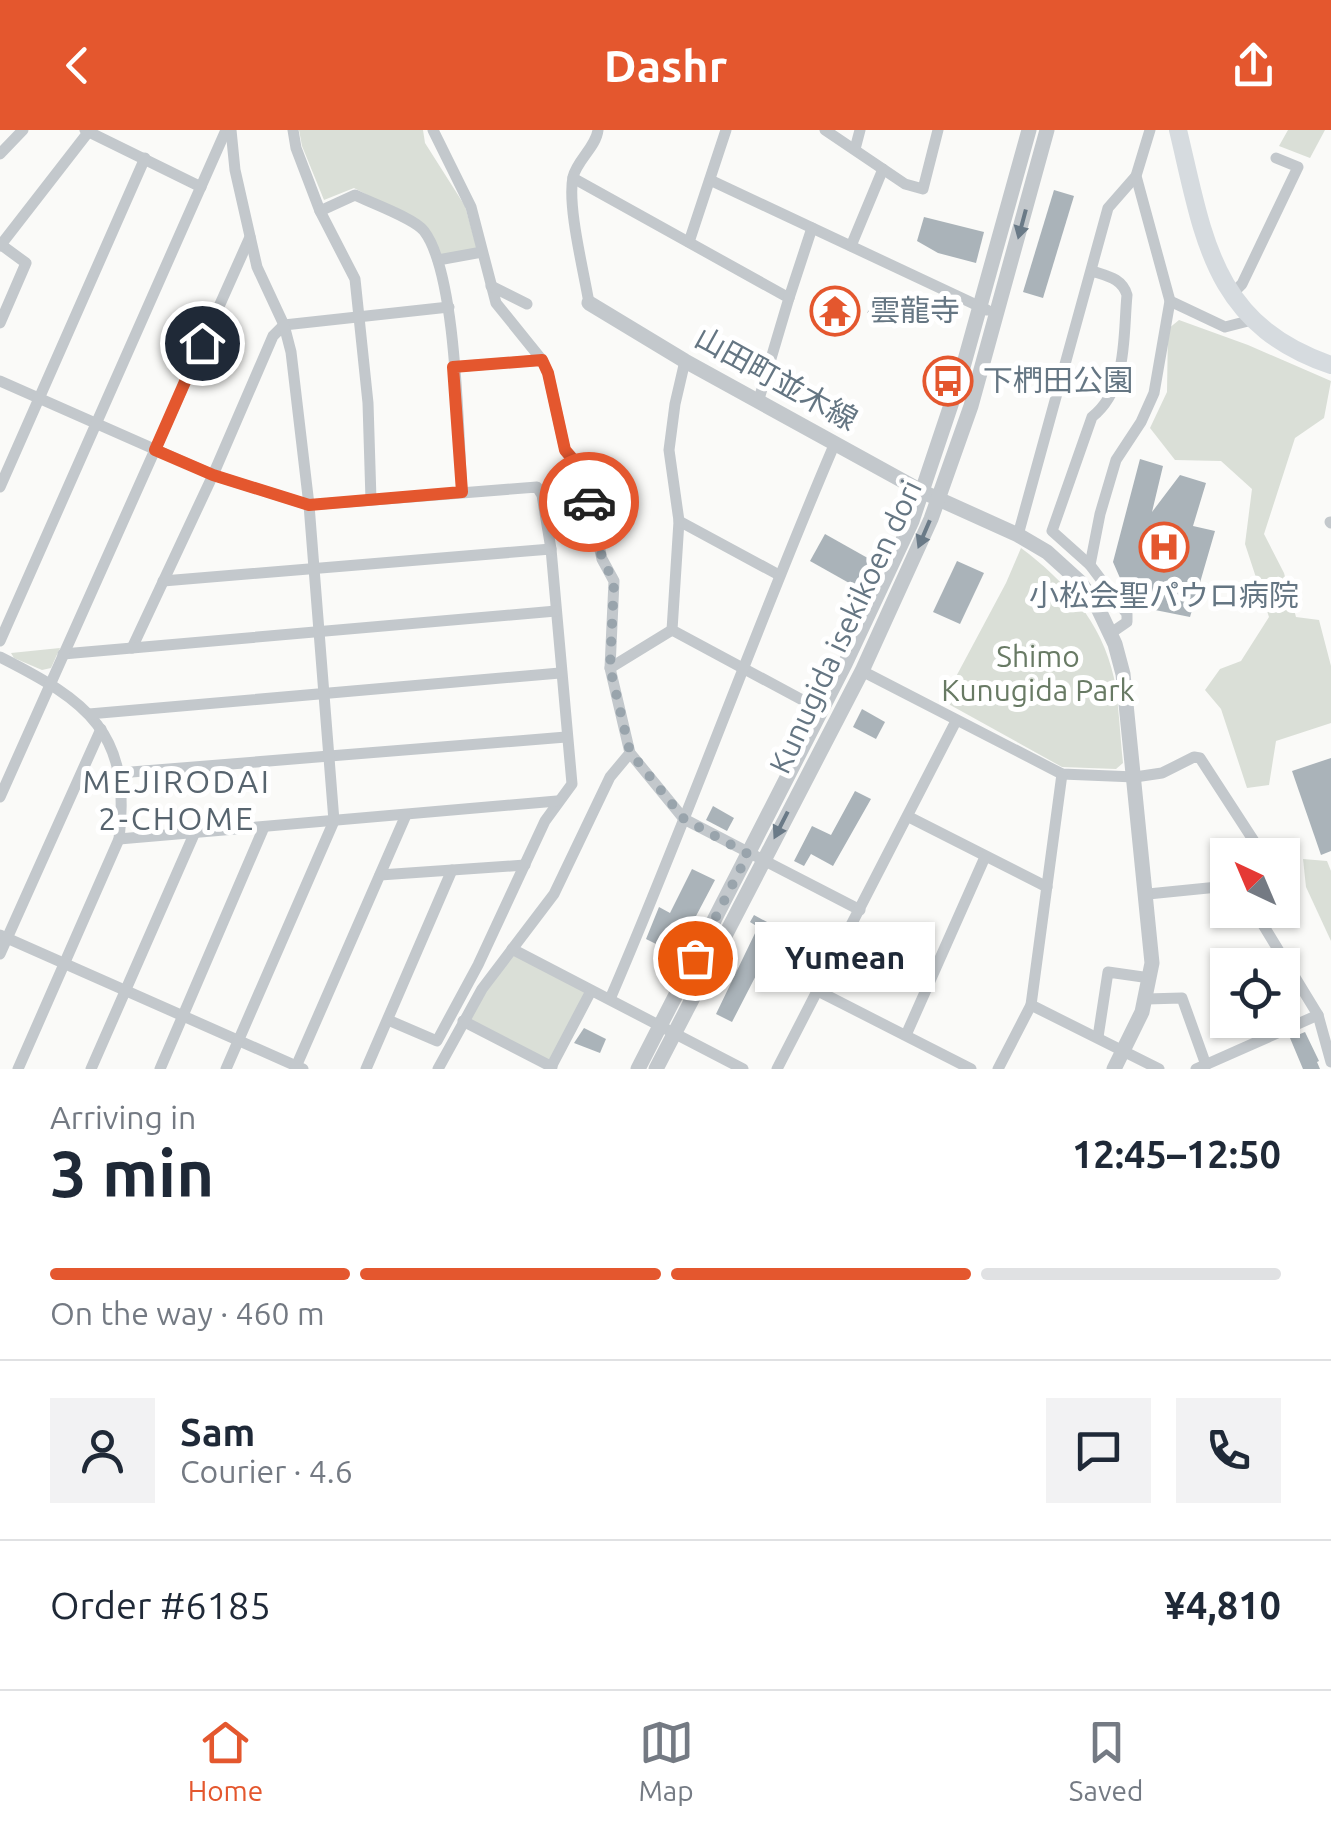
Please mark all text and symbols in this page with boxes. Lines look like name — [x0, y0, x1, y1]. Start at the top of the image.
icon: back — [50, 38, 105, 93]
icon: share — [1226, 38, 1281, 93]
text: Dashr — [604, 40, 727, 91]
one-way arrow — [1013, 209, 1029, 240]
temple icon: 雲龍寺 — [809, 285, 861, 337]
place label: 雲龍寺 — [870, 293, 960, 327]
pin — [160, 301, 245, 386]
icon: home — [175, 316, 230, 371]
street label: 山田町並木線 — [690, 320, 863, 437]
bus stop icon: 下椚田公園 — [922, 355, 974, 407]
place label: 下椚田公園 — [983, 363, 1133, 397]
courier — [539, 452, 639, 552]
icon: car — [562, 475, 617, 530]
street label: Kunugida isekikoen dori — [762, 475, 928, 779]
one-way arrow — [916, 519, 932, 549]
hospital icon: 小松会聖パウロ病院 — [1138, 521, 1190, 573]
place label: 小松会聖パウロ病院 — [1029, 578, 1299, 612]
park label: Shimo Kunugida Park — [941, 639, 1135, 707]
district label: MEJIRODAI 2-CHOME — [83, 763, 271, 836]
one-way arrow — [773, 811, 790, 840]
north arrow — [1210, 838, 1300, 928]
map controls — [1210, 838, 1300, 1038]
pin — [653, 916, 738, 1001]
callout: Yumean — [755, 923, 935, 993]
icon: bag — [668, 931, 723, 986]
text: Yumean — [785, 939, 905, 975]
button: locate — [1210, 948, 1300, 1038]
text: Arriving in — [50, 1099, 196, 1135]
text: 12:45–12:50 — [1072, 1133, 1281, 1175]
text: 3 min — [50, 1136, 214, 1209]
text: On the way · 460 m — [50, 1295, 325, 1331]
button: person — [50, 1398, 155, 1503]
button: chat — [1046, 1398, 1151, 1503]
button: phone — [1176, 1398, 1281, 1503]
text: Sam — [180, 1411, 255, 1453]
text: Courier · 4.6 — [180, 1453, 353, 1489]
text: Order #6185 — [50, 1584, 271, 1626]
text: ¥4,810 — [1164, 1584, 1281, 1626]
tab: Home — [188, 1715, 263, 1806]
tab: Map — [638, 1715, 694, 1806]
tab: Saved — [1069, 1715, 1143, 1806]

